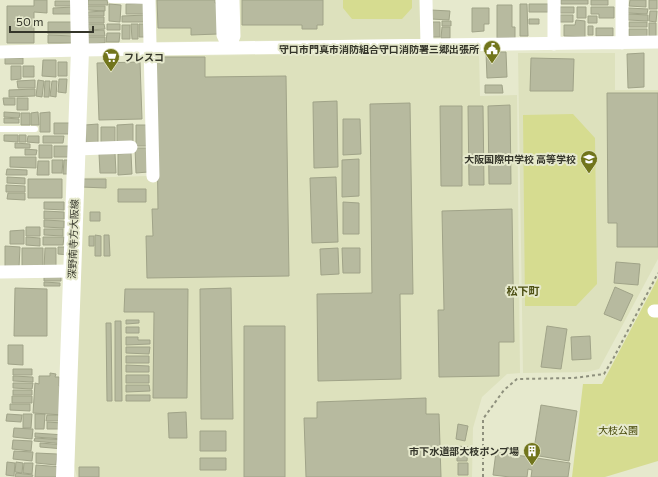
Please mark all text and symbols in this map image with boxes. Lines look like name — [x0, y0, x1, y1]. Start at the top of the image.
scale bar — [10, 8, 93, 34]
text: 50 m — [16, 14, 44, 28]
public building icon: 守口市門真市消防組合守口消防署三郷出張所 — [482, 39, 502, 64]
place label: 守口市門真市消防組合守口消防署三郷出張所 — [279, 43, 479, 55]
supermarket icon: フレスコ — [101, 47, 121, 72]
place label: フレスコ — [124, 51, 164, 63]
school or university icon: 大阪国際中学校 高等学校 — [579, 149, 599, 174]
place label: 大阪国際中学校 高等学校 — [464, 153, 576, 165]
street label: 深野南寺方大阪線 — [66, 199, 80, 279]
district label: 松下町 — [507, 284, 540, 297]
park label: 大枝公園 — [598, 424, 638, 436]
building icon: 市下水道部大枝ポンプ場 — [522, 441, 542, 466]
place label: 市下水道部大枝ポンプ場 — [409, 445, 519, 457]

